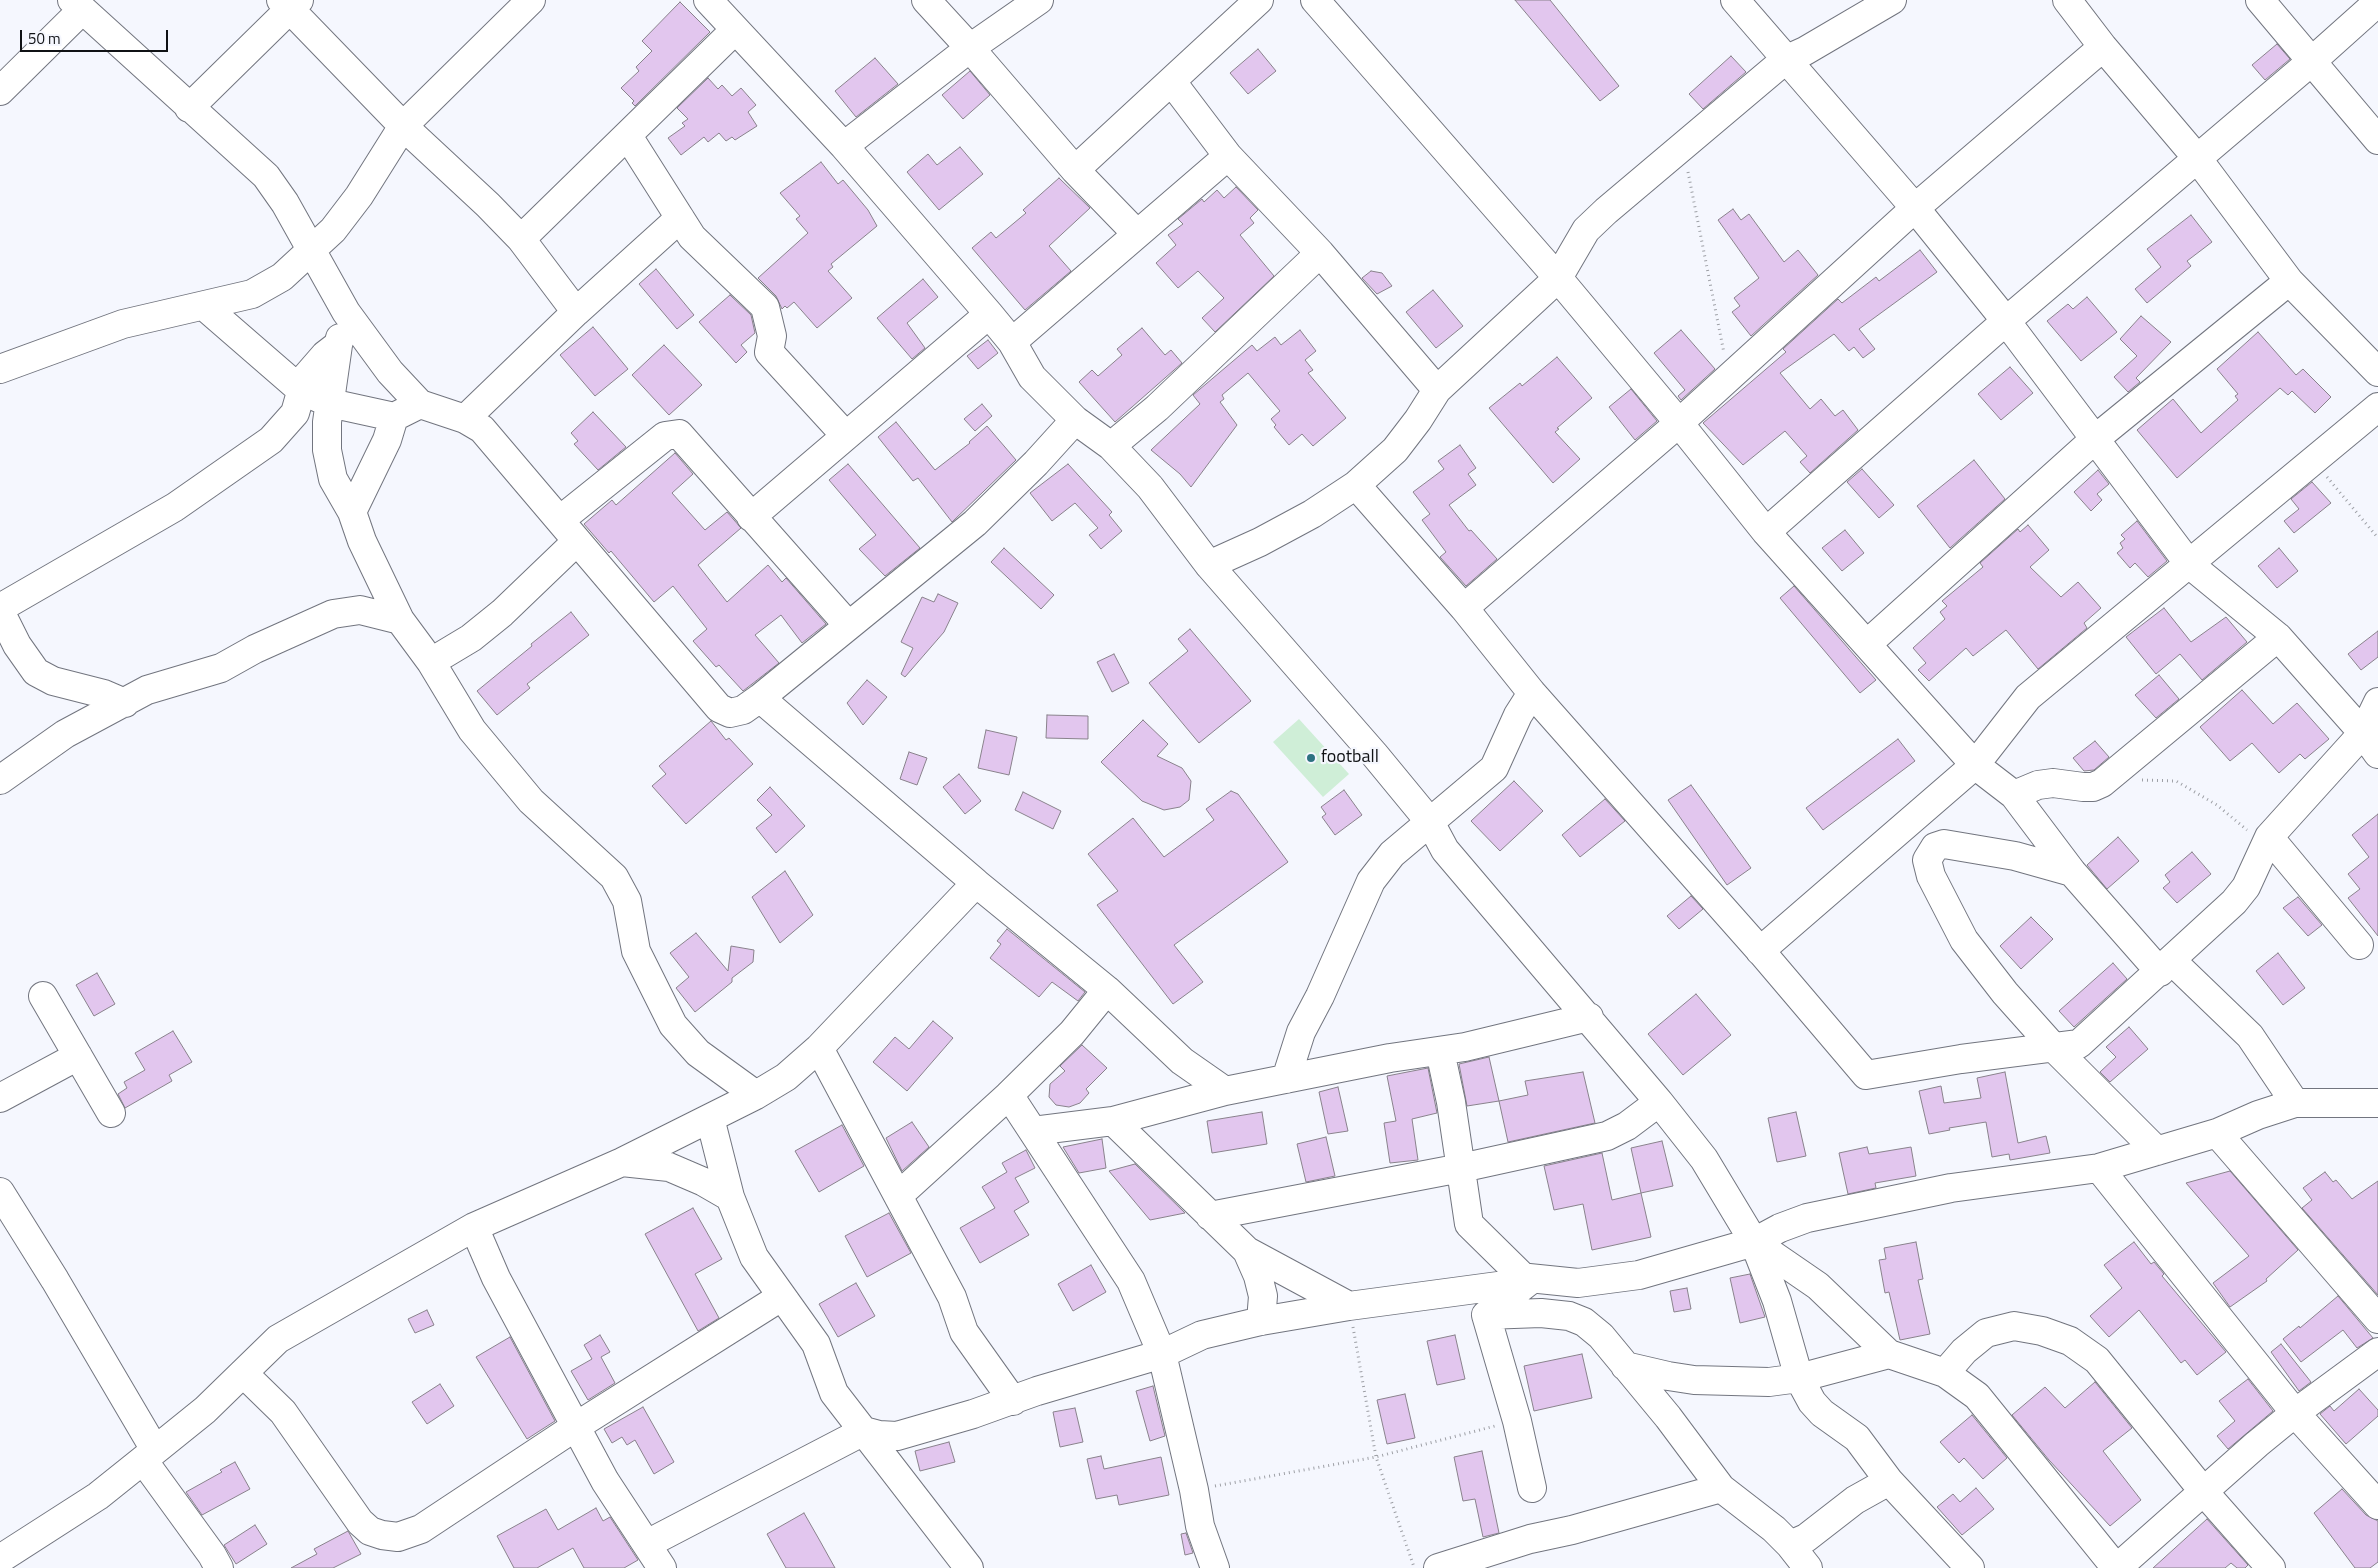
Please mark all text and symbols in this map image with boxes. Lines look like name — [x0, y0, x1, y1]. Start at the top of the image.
scale bar — [22, 20, 170, 52]
text: 50 m — [28, 27, 61, 50]
place label: football — [1321, 747, 1379, 769]
marker: football — [1305, 752, 1317, 764]

